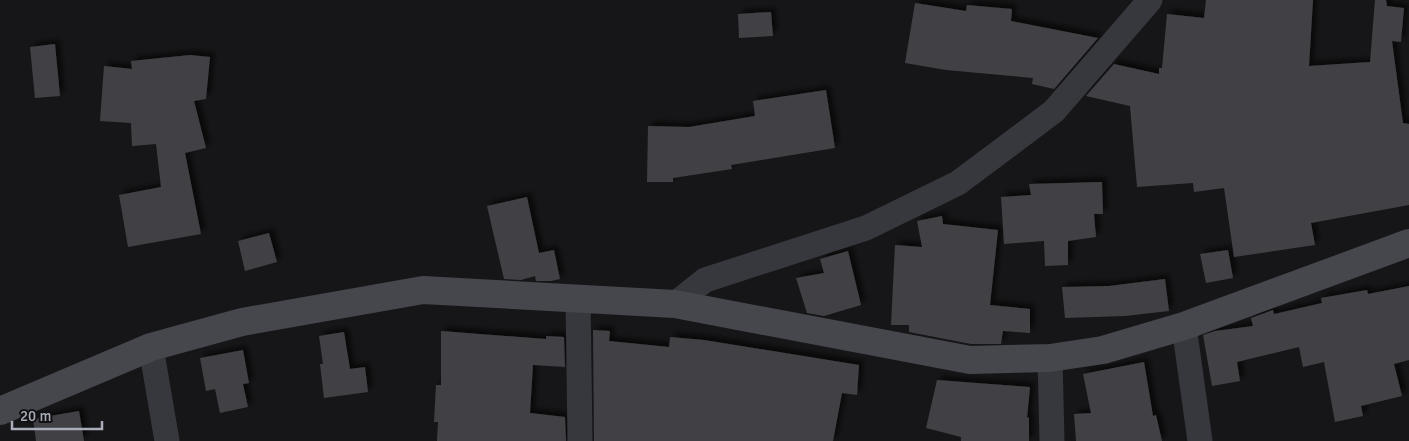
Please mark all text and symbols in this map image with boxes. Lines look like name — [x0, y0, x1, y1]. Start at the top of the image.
scale bar — [12, 398, 102, 430]
text: 20 m — [20, 407, 51, 425]

